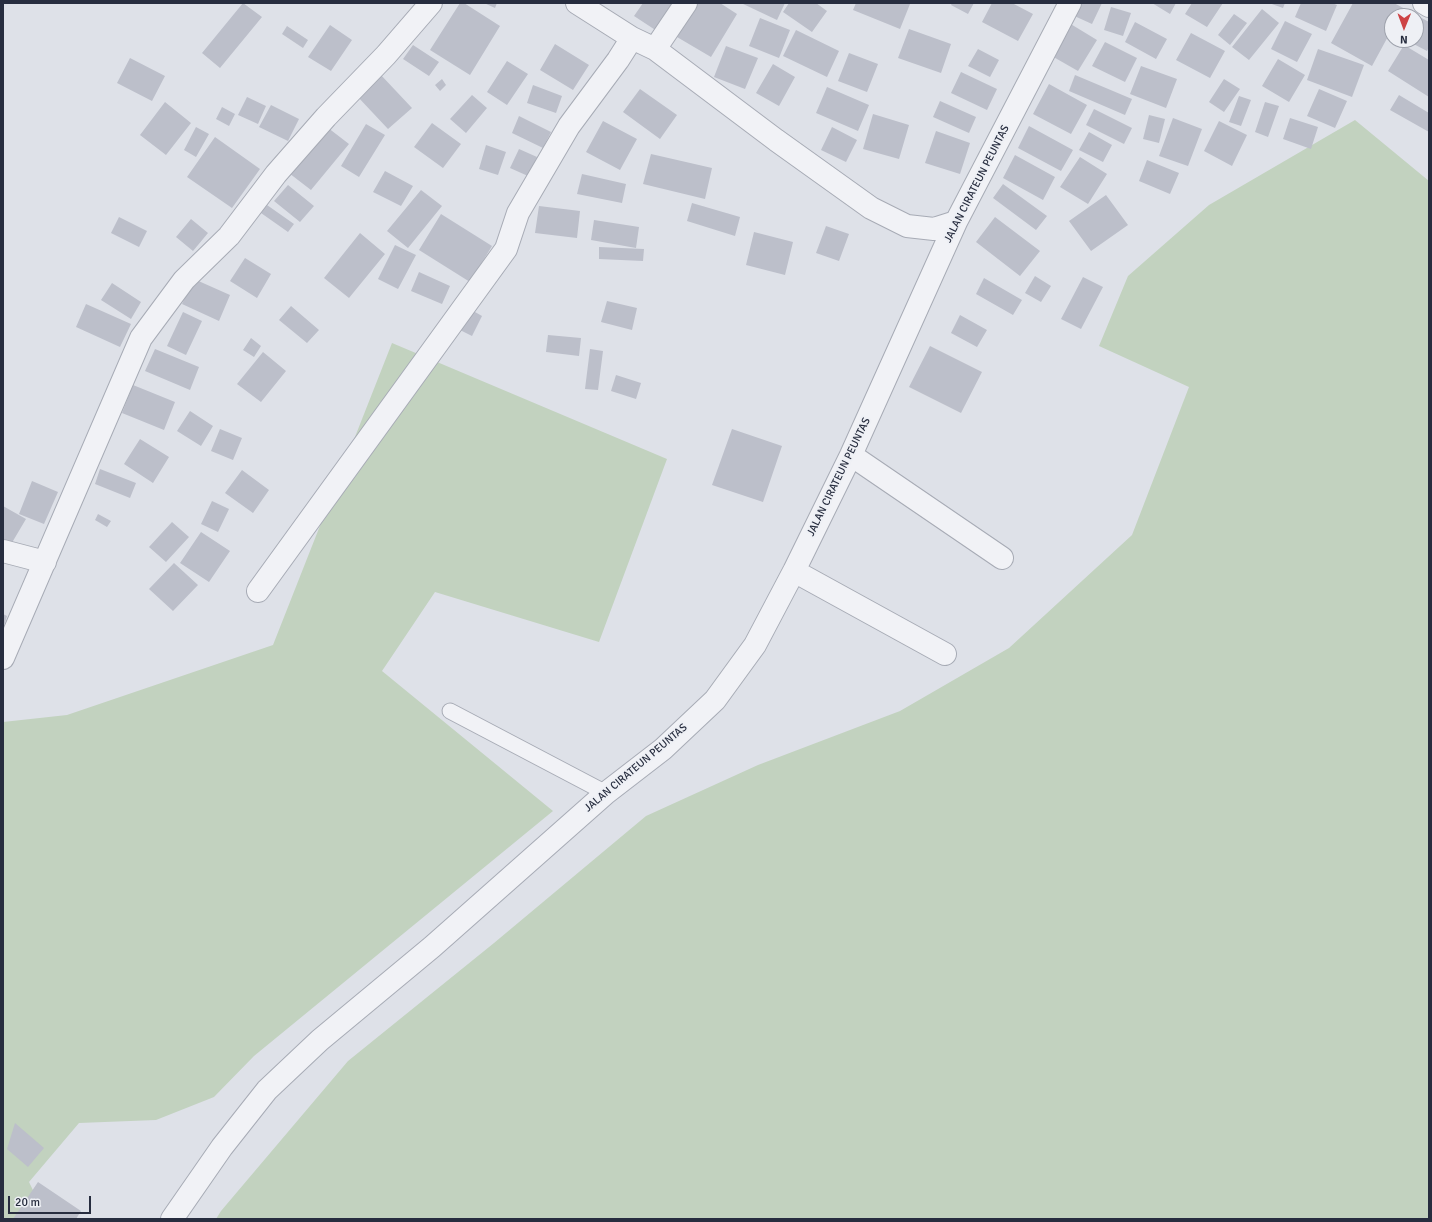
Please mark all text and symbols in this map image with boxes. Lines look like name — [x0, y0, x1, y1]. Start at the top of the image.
north arrow — [1384, 8, 1424, 48]
text: N — [1400, 33, 1408, 46]
street label: JALAN CIRATEUN PEUNTAS — [942, 123, 1012, 245]
street label: JALAN CIRATEUN PEUNTAS — [805, 416, 873, 538]
street label: JALAN CIRATEUN PEUNTAS — [582, 721, 690, 815]
scale bar — [10, 1188, 93, 1214]
text: 20 m — [15, 1195, 40, 1210]

